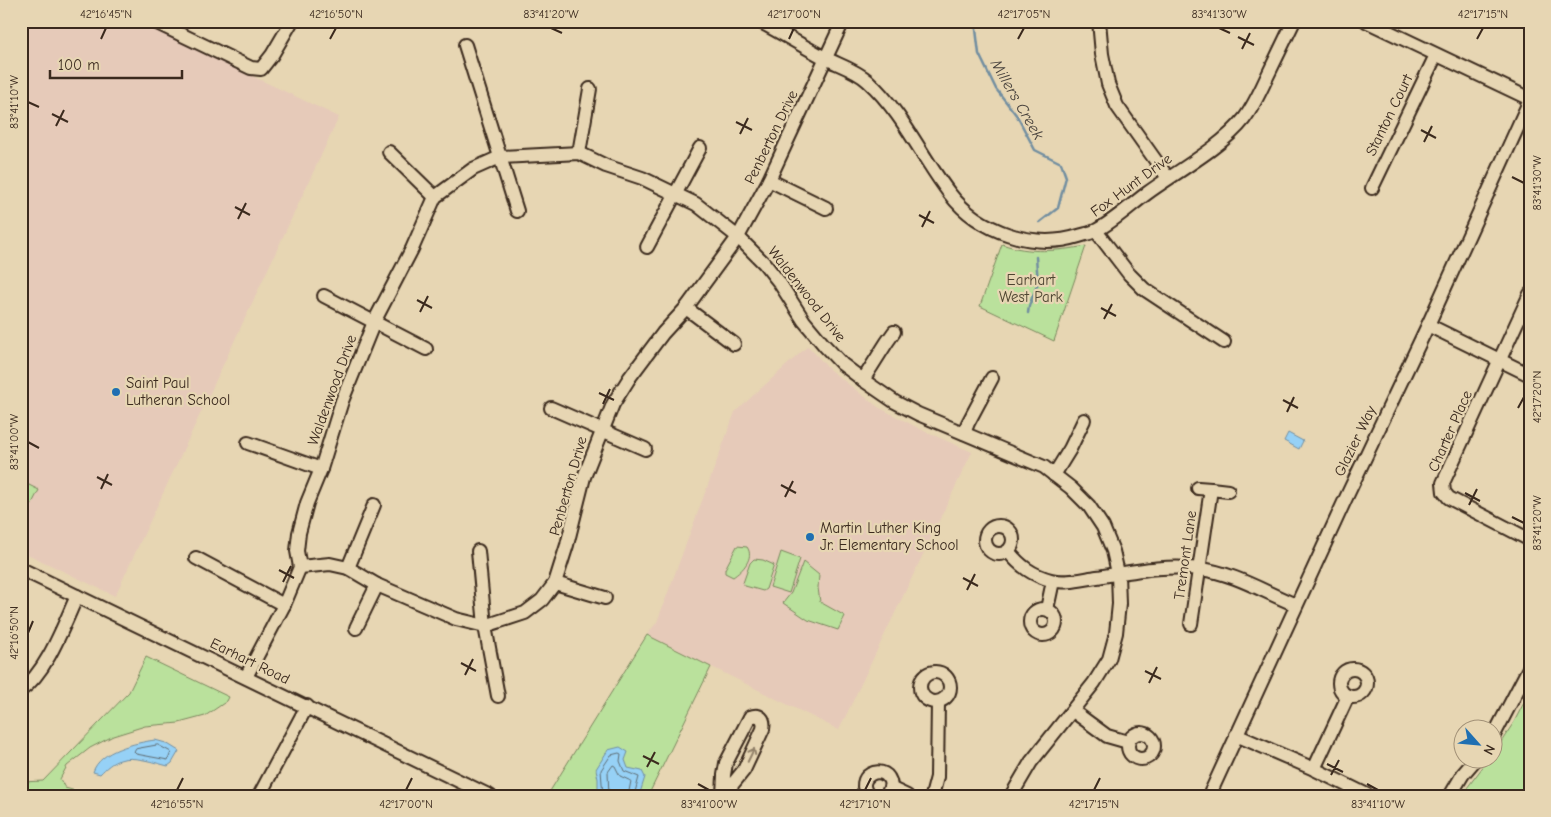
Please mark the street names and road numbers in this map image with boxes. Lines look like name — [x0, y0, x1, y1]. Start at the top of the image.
street label: Stanton Court — [1362, 71, 1417, 159]
street label: Penberton Drive — [740, 87, 802, 187]
street label: Fox Hunt Drive — [1087, 149, 1175, 220]
street label: Waldenwood Drive — [764, 243, 850, 346]
street label: Waldenwood Drive — [304, 332, 361, 448]
street label: Charter Place — [1424, 387, 1476, 475]
street label: Glazier Way — [1330, 402, 1380, 479]
street label: Penberton Drive — [545, 434, 591, 538]
street label: Tremont Lane — [1170, 509, 1200, 601]
street label: Earhart Road — [207, 634, 293, 688]

